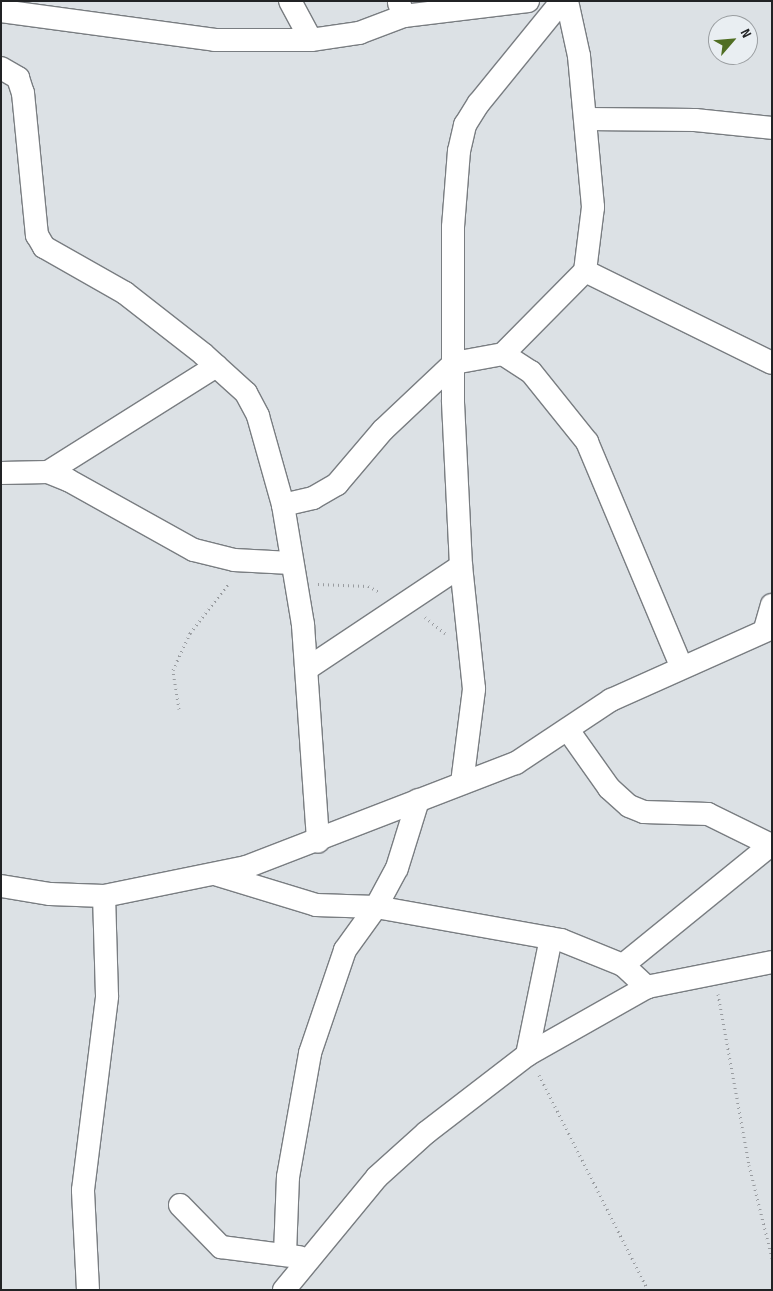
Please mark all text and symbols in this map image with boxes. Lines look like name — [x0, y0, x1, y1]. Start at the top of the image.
north arrow — [708, 15, 758, 65]
text: N — [737, 26, 755, 41]

